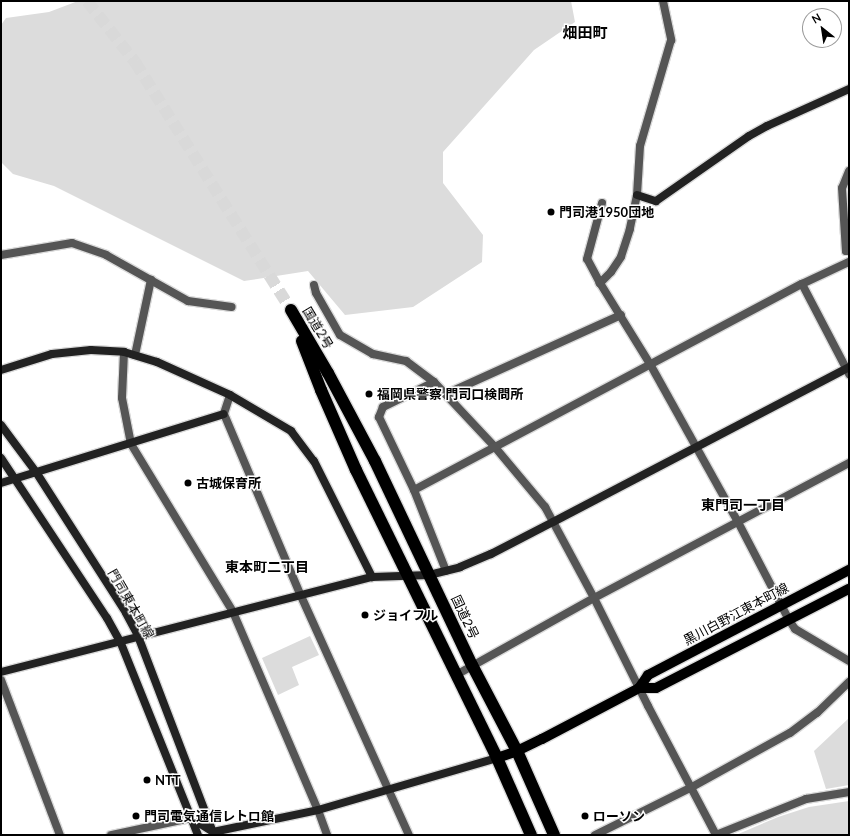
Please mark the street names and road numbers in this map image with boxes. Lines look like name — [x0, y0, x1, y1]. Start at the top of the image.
street label: 国道2号 — [299, 304, 337, 352]
street label: 門司東本町線 — [105, 566, 157, 642]
street label: 黒川白野江東本町線 — [681, 580, 791, 648]
street label: 国道2号 — [448, 593, 482, 641]

